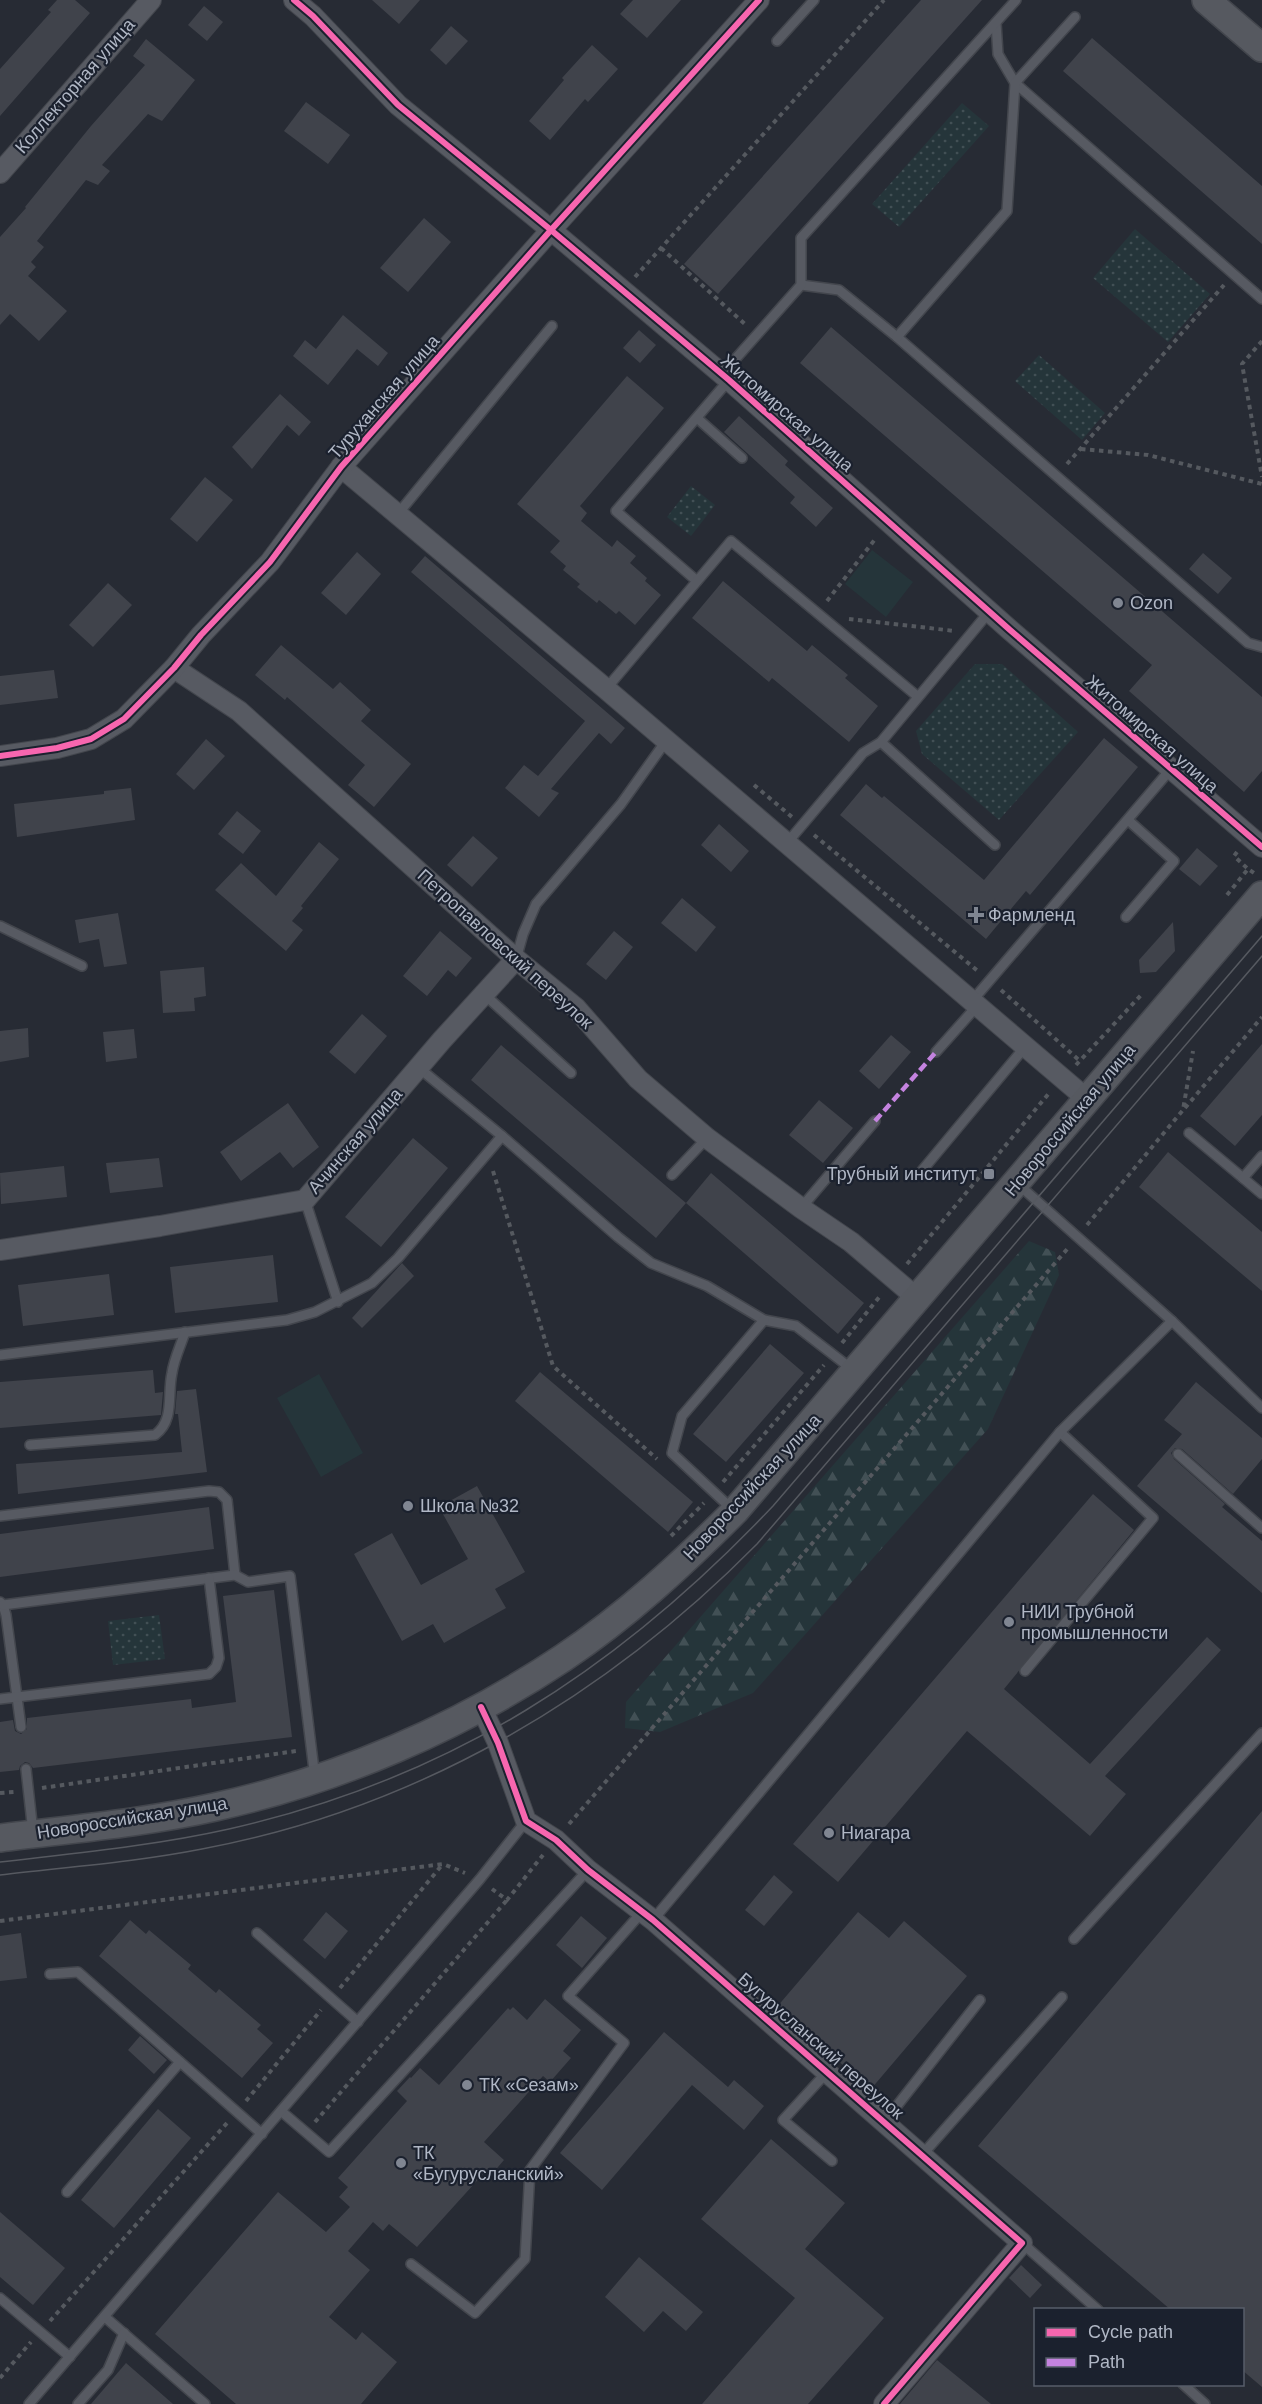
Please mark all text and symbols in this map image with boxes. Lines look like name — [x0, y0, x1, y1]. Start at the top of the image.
street label: Коллекторная улица — [11, 14, 139, 157]
street label: Туруханская улица — [325, 330, 444, 463]
street label: Житомирская улица — [717, 350, 858, 477]
place label: Ozon — [1130, 593, 1173, 613]
marker: Ozon — [1111, 596, 1125, 610]
street label: Житомирская улица — [1082, 671, 1223, 798]
street label: Петропавловский переулок — [413, 865, 597, 1033]
place label: Фармленд — [988, 905, 1076, 925]
marker: Фармленд — [969, 908, 983, 922]
street label: Новороссийская улица — [1001, 1039, 1140, 1200]
street label: Ачинская улица — [304, 1084, 407, 1198]
place label: Трубный институт — [827, 1164, 977, 1184]
marker: Трубный институт — [982, 1167, 996, 1181]
street label: Новороссийская улица — [679, 1409, 825, 1564]
place label: Школа №32 — [420, 1496, 519, 1516]
marker: Школа №32 — [401, 1499, 415, 1513]
place label: НИИ Трубной промышленности — [1021, 1602, 1168, 1643]
marker: НИИ Трубной промышленности — [1002, 1615, 1016, 1629]
street label: Новороссийская улица — [36, 1793, 229, 1843]
place label: Ниагара — [841, 1823, 911, 1843]
marker: Ниагара — [822, 1826, 836, 1840]
street label: Бугурусланский переулок — [734, 1969, 908, 2123]
place label: ТК «Сезам» — [479, 2075, 579, 2095]
marker: ТК «Сезам» — [460, 2078, 474, 2092]
place label: ТК «Бугурусланский» — [413, 2143, 564, 2184]
marker: ТК «Бугурусланский» — [394, 2156, 408, 2170]
legend — [1034, 2308, 1244, 2386]
text: Cycle path — [1088, 2322, 1173, 2342]
text: Path — [1088, 2352, 1125, 2372]

